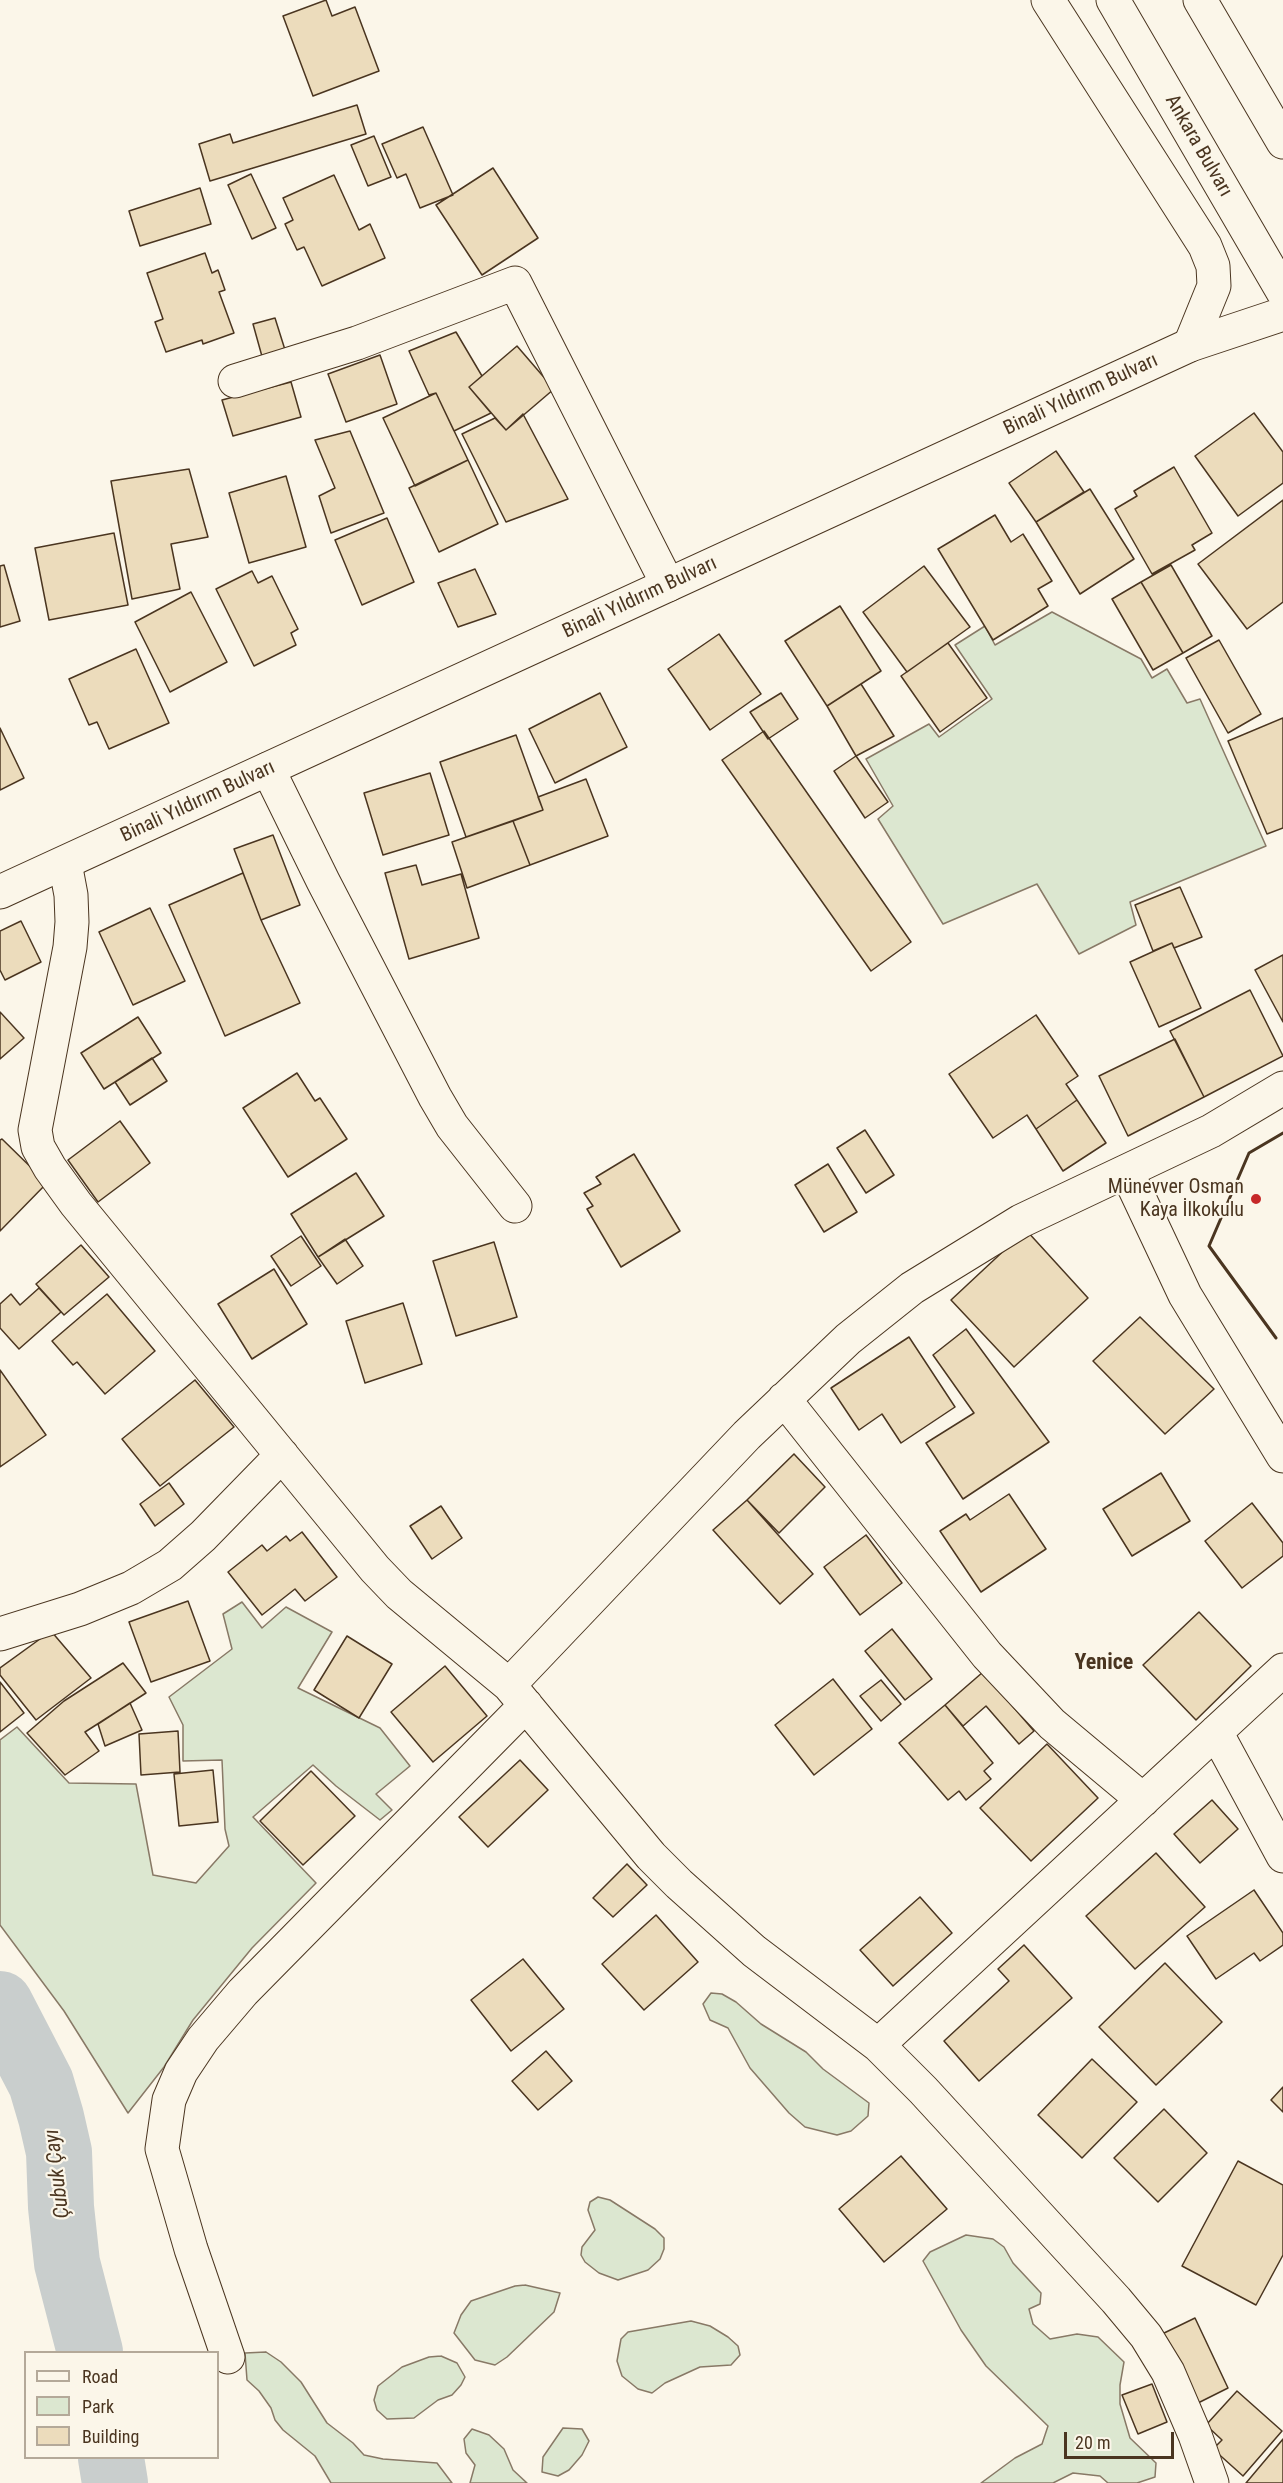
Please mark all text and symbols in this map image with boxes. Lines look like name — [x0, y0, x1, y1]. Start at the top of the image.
street label: Ankara Bulvarı — [1159, 91, 1237, 201]
street label: Binali Yıldırım Bulvarı — [1000, 349, 1162, 441]
street label: Binali Yıldırım Bulvarı — [559, 552, 721, 644]
street label: Binali Yıldırım Bulvarı — [117, 756, 279, 848]
place label: Münevver Osman Kaya İlkokulu — [1108, 1176, 1244, 1223]
marker: Münevver Osman Kaya İlkokulu — [1249, 1192, 1263, 1206]
district label: Yenice — [1075, 1650, 1133, 1676]
water label: Çubuk Çayı — [40, 2128, 76, 2220]
legend — [24, 2351, 219, 2459]
text: Road — [82, 2366, 118, 2387]
text: Park — [82, 2396, 114, 2417]
scale bar — [1067, 2420, 1176, 2458]
text: Building — [82, 2426, 139, 2447]
text: 20 m — [1075, 2432, 1110, 2453]

